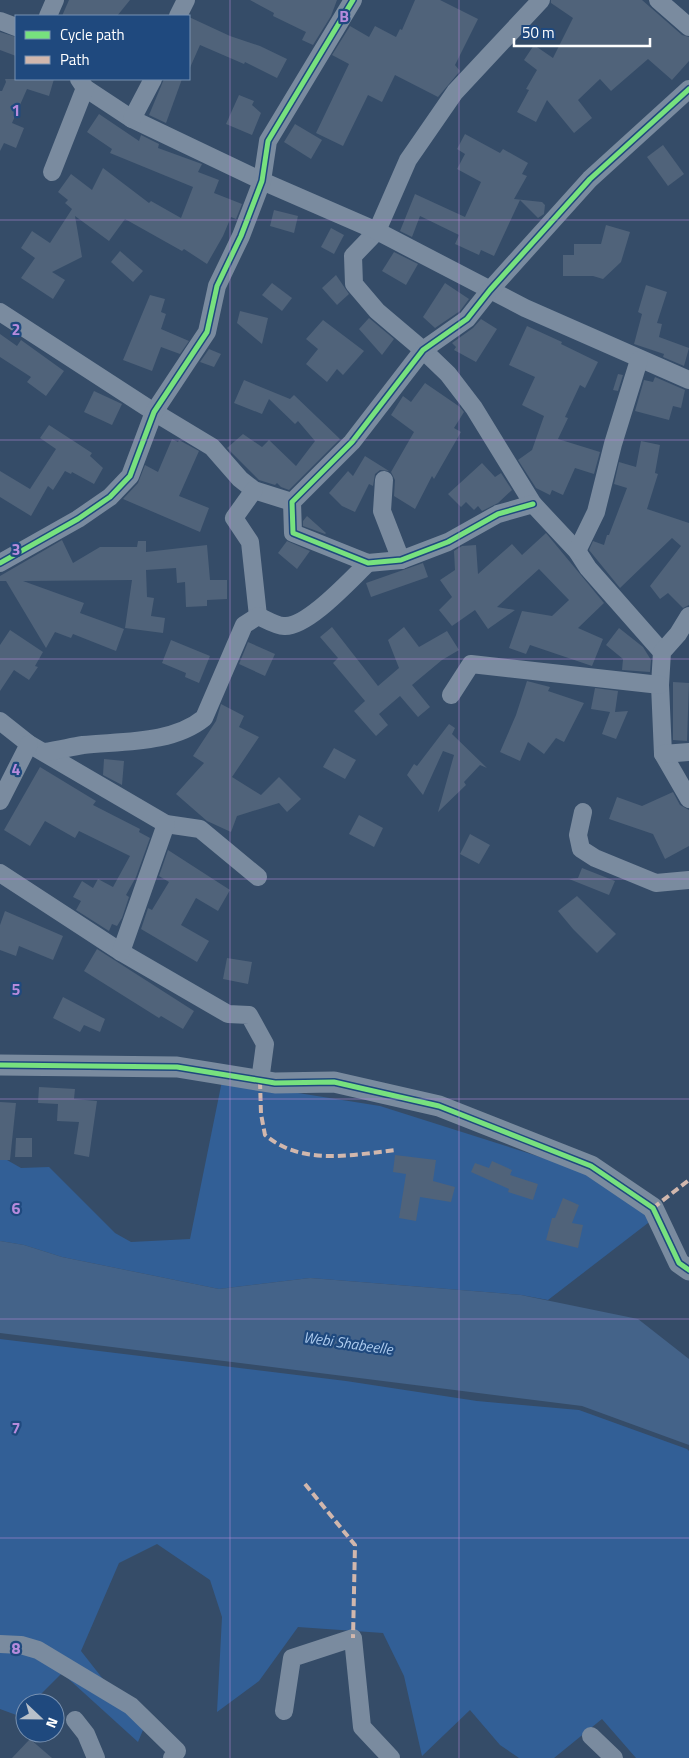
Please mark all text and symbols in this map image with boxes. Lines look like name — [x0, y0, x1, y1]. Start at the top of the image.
text: B — [339, 4, 349, 28]
legend — [15, 15, 190, 80]
scale bar — [514, 15, 650, 47]
text: 50 m — [522, 21, 555, 44]
text: Cycle path — [60, 23, 125, 46]
text: Path — [60, 48, 90, 71]
text: 1 — [12, 98, 20, 122]
text: 2 — [12, 317, 20, 341]
text: 3 — [12, 537, 20, 561]
text: 4 — [12, 757, 21, 781]
text: 5 — [12, 977, 21, 1001]
text: 6 — [12, 1196, 21, 1220]
water label: Webi Shabeelle — [302, 1325, 395, 1361]
text: 7 — [12, 1416, 20, 1440]
text: 8 — [12, 1636, 21, 1660]
north arrow — [15, 1693, 65, 1743]
text: N — [41, 1715, 64, 1731]

